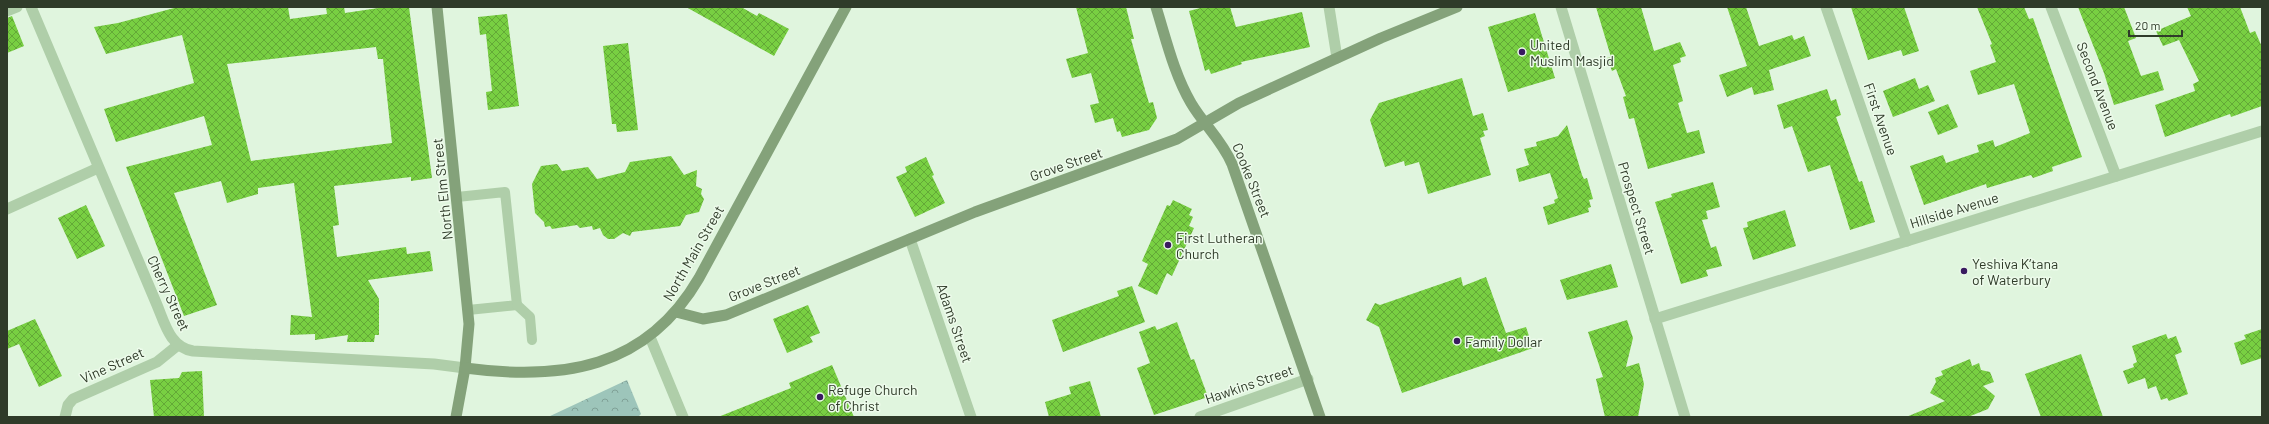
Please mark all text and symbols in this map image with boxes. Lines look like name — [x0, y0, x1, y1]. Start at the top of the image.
scale bar — [2129, 12, 2182, 38]
text: 20 m — [2135, 18, 2161, 32]
place label: United Muslim Masjid — [1530, 36, 1614, 69]
street label: Second Avenue — [2073, 40, 2123, 132]
marker: United Muslim Masjid — [1517, 47, 1527, 57]
street label: First Avenue — [1861, 80, 1901, 158]
street label: North Elm Street — [428, 137, 456, 241]
street label: Cooke Street — [1229, 140, 1275, 220]
street label: Grove Street — [1027, 144, 1105, 184]
street label: Prospect Street — [1615, 160, 1659, 256]
street label: Hillside Avenue — [1908, 188, 2000, 232]
street label: North Main Street — [659, 202, 727, 304]
place label: First Lutheran Church — [1176, 229, 1262, 262]
marker: First Lutheran Church — [1163, 240, 1173, 250]
street label: Cherry Street — [144, 252, 194, 334]
place label: Yeshiva K’tana of Waterbury — [1972, 255, 2058, 288]
street label: Grove Street — [726, 261, 802, 305]
marker: Yeshiva K’tana of Waterbury — [1959, 266, 1969, 276]
street label: Adams Street — [934, 281, 976, 365]
place label: Family Dollar — [1465, 333, 1542, 350]
marker: Family Dollar — [1452, 336, 1462, 346]
street label: Vine Street — [78, 343, 146, 387]
street label: Hawkins Street — [1203, 361, 1295, 407]
place label: Refuge Church of Christ — [828, 381, 918, 414]
marker: Refuge Church of Christ — [815, 392, 825, 402]

